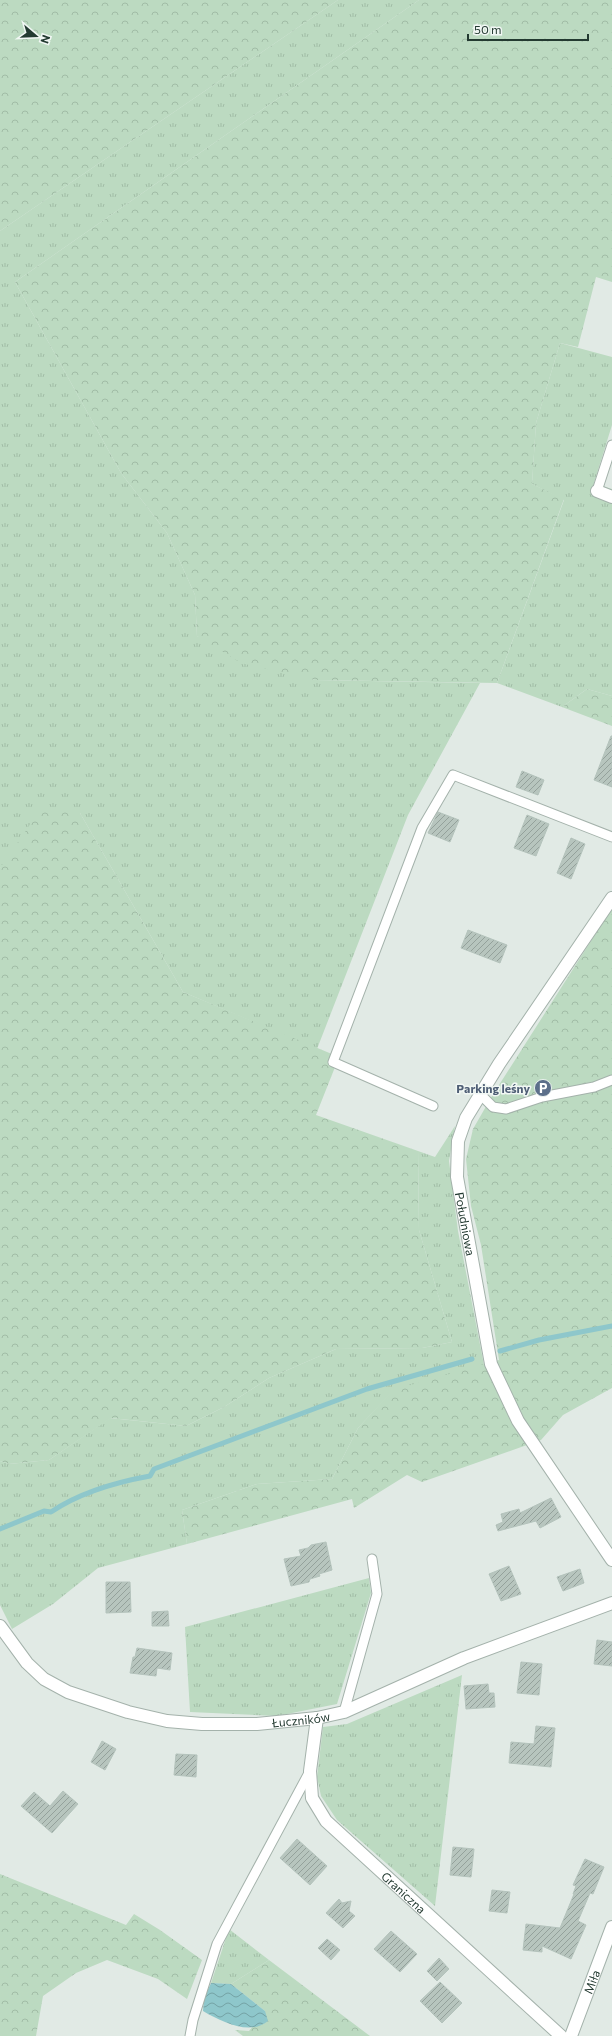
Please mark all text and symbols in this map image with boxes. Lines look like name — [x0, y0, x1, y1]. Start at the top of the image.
north arrow — [16, 16, 56, 56]
scale bar — [468, 16, 588, 42]
text: 50 m — [474, 22, 502, 36]
text: N — [38, 33, 53, 45]
parking icon: Parking leśny — [533, 1078, 553, 1098]
place label: Parking leśny — [456, 1081, 530, 1095]
street label: Południowa — [453, 1191, 478, 1257]
street label: Łuczników — [270, 1708, 332, 1730]
street label: Graniczna — [379, 1869, 429, 1916]
street label: Miła — [581, 1968, 602, 1996]

